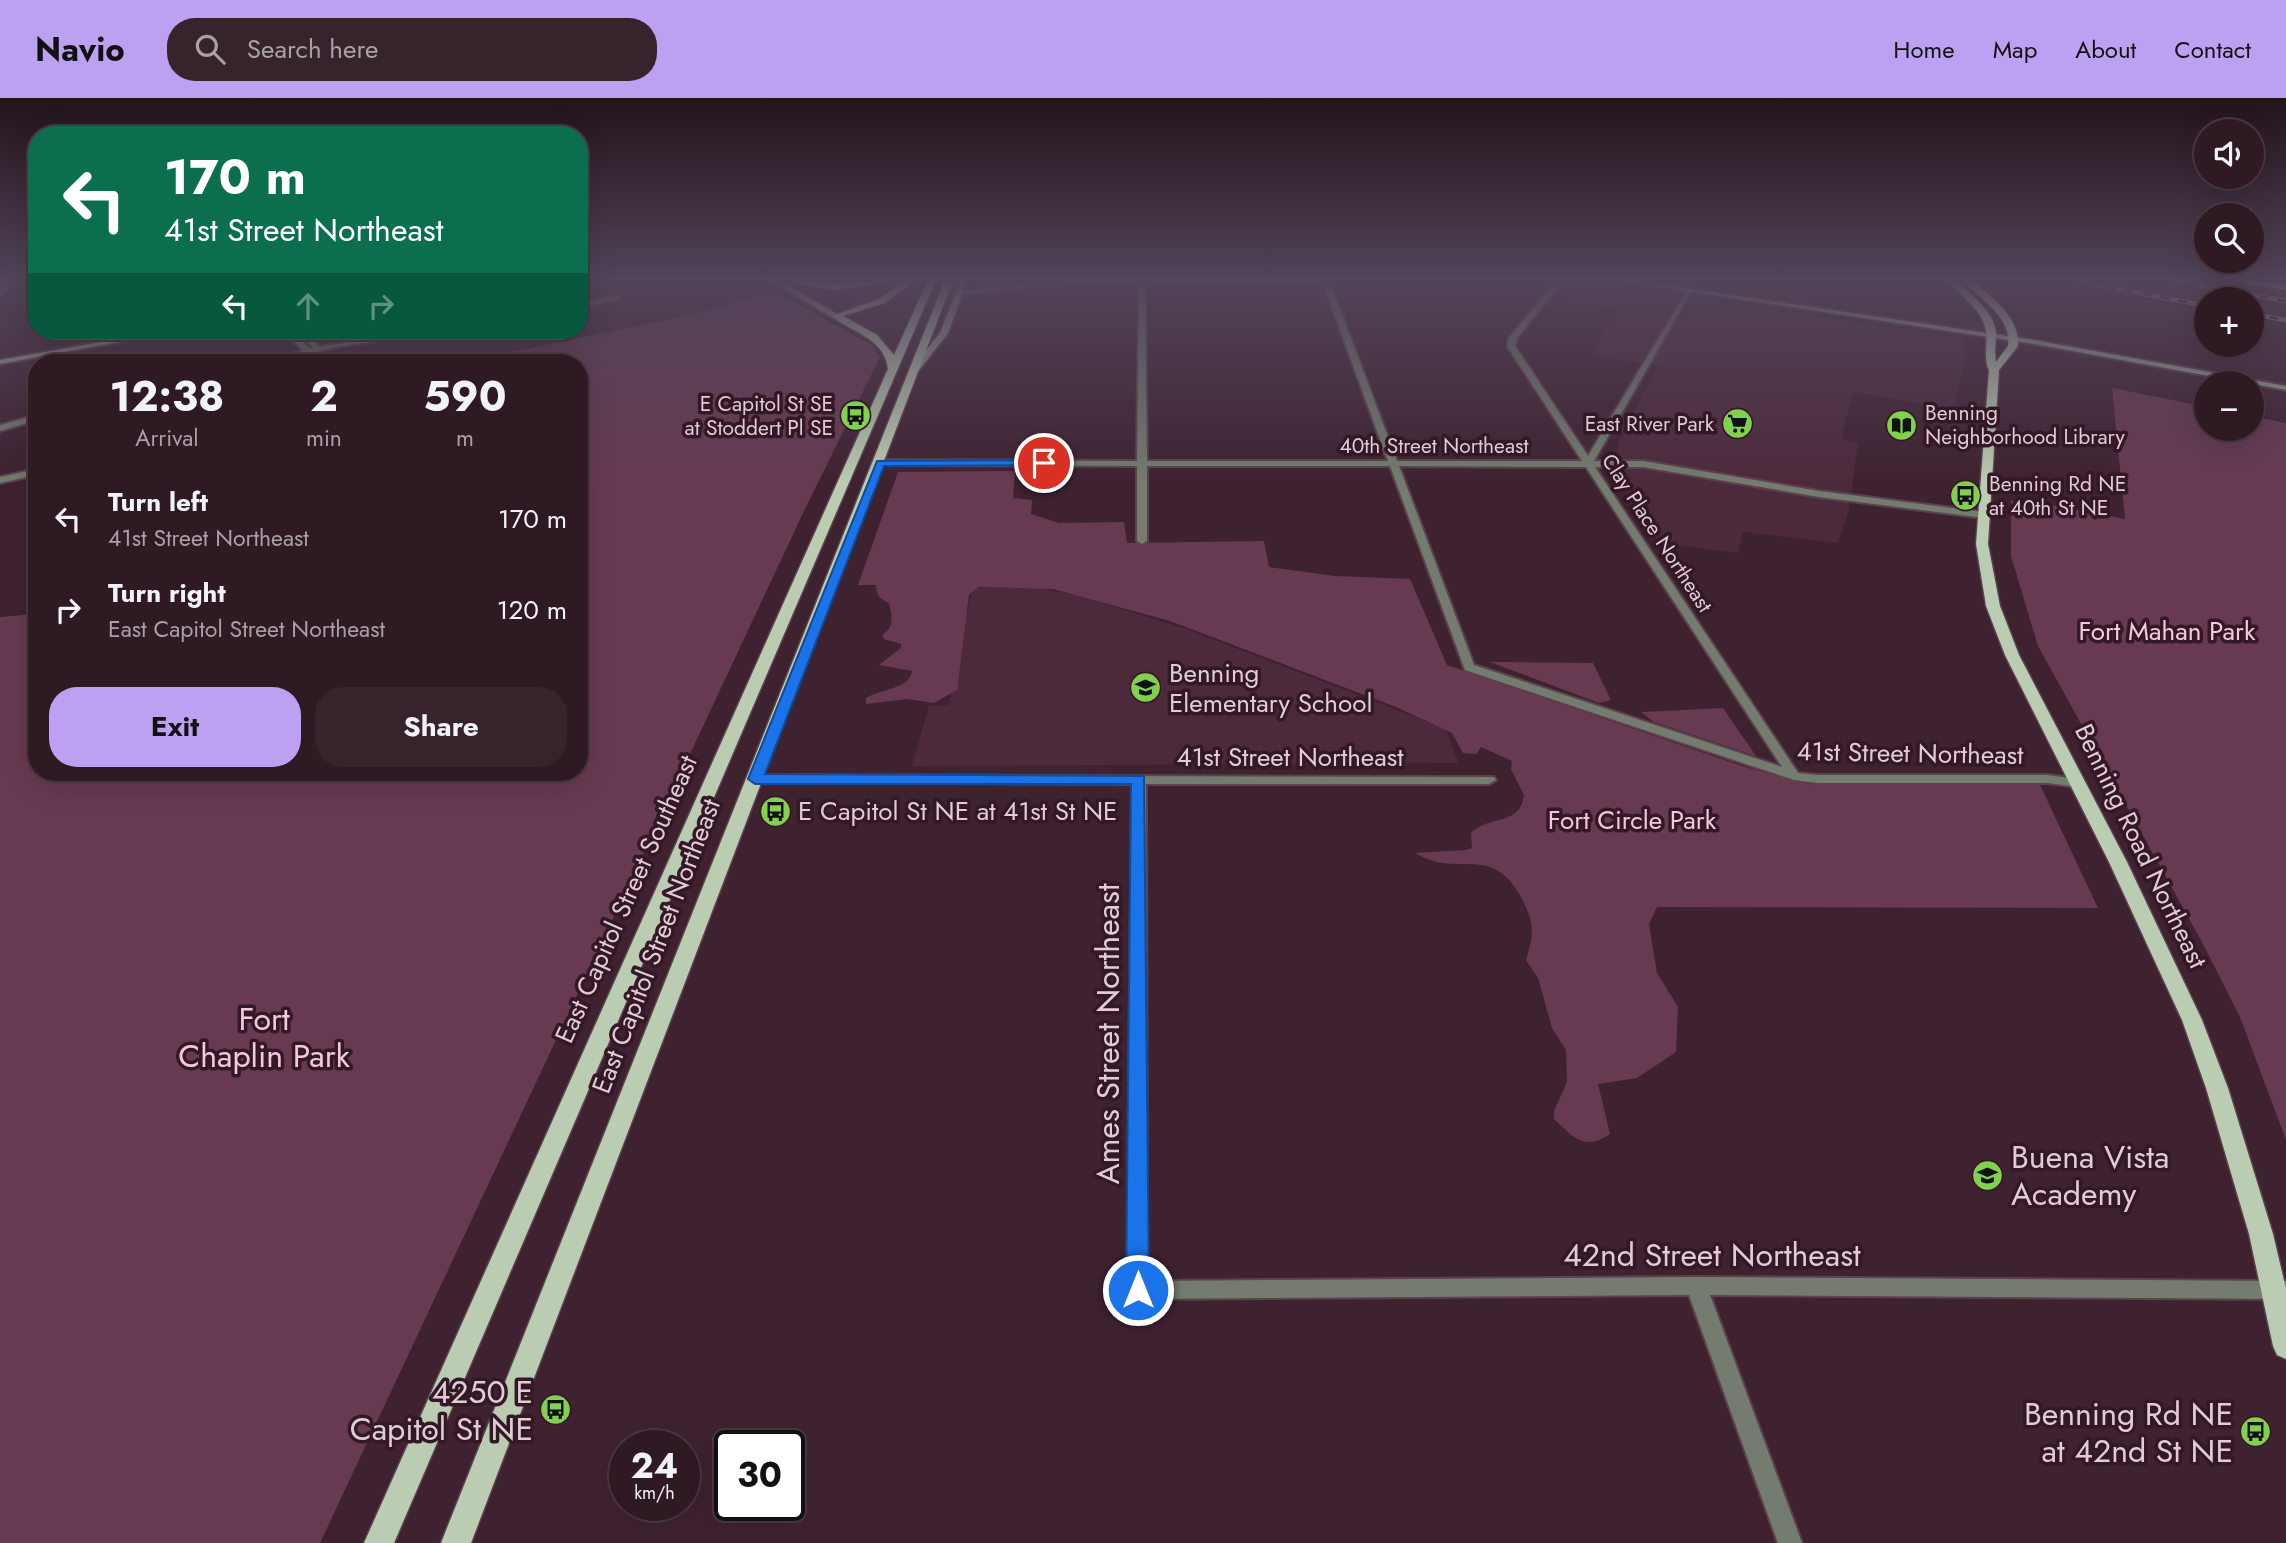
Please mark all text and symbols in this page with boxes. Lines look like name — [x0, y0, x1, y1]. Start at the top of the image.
search box — [167, 18, 657, 81]
text: Navio — [35, 26, 125, 73]
icon: search — [191, 30, 229, 68]
text: Search here — [247, 30, 378, 68]
text: Home — [1893, 32, 1955, 67]
text: Map — [1993, 32, 2037, 67]
text: About — [2075, 32, 2136, 67]
text: Contact — [2174, 32, 2251, 67]
map controls — [2194, 119, 2264, 441]
button: sound — [2194, 119, 2264, 189]
text: 170 m — [164, 142, 306, 212]
icon: left — [49, 154, 140, 245]
button: search — [2194, 203, 2264, 273]
text: 41st Street Northeast — [164, 207, 443, 253]
icon: left — [216, 287, 254, 325]
icon: ahead — [289, 287, 327, 325]
icon: right — [362, 287, 400, 325]
button: + — [2194, 287, 2264, 357]
text: 12:38 — [110, 366, 224, 427]
text: 2 — [310, 366, 338, 427]
text: 590 — [423, 366, 506, 427]
button: − — [2194, 371, 2264, 441]
place label: E Capitol St SE at Stoddert Pl SE — [685, 389, 833, 443]
place label: Benning Neighborhood Library — [1925, 398, 2125, 452]
bus stop icon: E Capitol St SE at Stoddert Pl SE — [839, 399, 873, 433]
supermarket icon: East River Park — [1720, 407, 1754, 441]
library icon: Benning Neighborhood Library — [1885, 408, 1919, 442]
place label: East River Park — [1585, 409, 1715, 439]
text: Arrival — [135, 421, 199, 455]
text: min — [306, 421, 342, 455]
text: m — [456, 421, 474, 455]
street label: 40th Street Northeast — [1339, 431, 1529, 461]
pin — [1014, 433, 1074, 493]
icon: arrive — [1025, 444, 1063, 482]
street label: Clay Place Northeast — [1594, 448, 1720, 618]
place label: Benning Rd NE at 40th St NE — [1989, 469, 2126, 523]
bus stop icon: Benning Rd NE at 40th St NE — [1949, 479, 1983, 513]
text: Turn left — [108, 483, 208, 521]
icon: left — [49, 500, 87, 538]
text: 170 m — [498, 500, 567, 538]
text: 41st Street Northeast — [108, 521, 309, 555]
text: Turn right — [108, 574, 226, 612]
icon: right — [49, 591, 87, 629]
text: 120 m — [497, 591, 567, 629]
text: East Capitol Street Northeast — [108, 612, 385, 646]
park label: Fort Mahan Park — [2079, 612, 2256, 650]
place label: Benning Elementary School — [1169, 654, 1372, 722]
school or university icon: Benning Elementary School — [1129, 671, 1163, 705]
button: Exit — [49, 687, 301, 767]
button: Share — [315, 687, 567, 767]
street label: Benning Road Northeast — [2065, 717, 2217, 975]
street label: 41st Street Northeast — [1796, 732, 2025, 774]
street label: 41st Street Northeast — [1177, 738, 1404, 776]
street label: East Capitol Street Southeast — [545, 748, 707, 1049]
street label: East Capitol Street Northeast — [582, 792, 730, 1099]
place label: E Capitol St NE at 41st St NE — [798, 792, 1117, 830]
bus stop icon: E Capitol St NE at 41st St NE — [758, 794, 792, 828]
park label: Fort Circle Park — [1548, 801, 1717, 839]
street label: Ames Street Northeast — [1085, 883, 1131, 1185]
park label: Fort Chaplin Park — [178, 996, 351, 1079]
place label: Buena Vista Academy — [2011, 1134, 2169, 1217]
school or university icon: Buena Vista Academy — [1971, 1158, 2005, 1192]
street label: 42nd Street Northeast — [1563, 1232, 1861, 1278]
position arrow — [1101, 1253, 1175, 1327]
place label: 4250 E Capitol St NE — [350, 1369, 533, 1452]
place label: Benning Rd NE at 42nd St NE — [2024, 1391, 2233, 1474]
bus stop icon: 4250 E Capitol St NE — [539, 1393, 573, 1427]
bus stop icon: Benning Rd NE at 42nd St NE — [2239, 1415, 2273, 1449]
speed limit sign: 30 — [714, 1430, 805, 1521]
text: 24 — [631, 1441, 678, 1491]
text: km/h — [634, 1480, 675, 1506]

